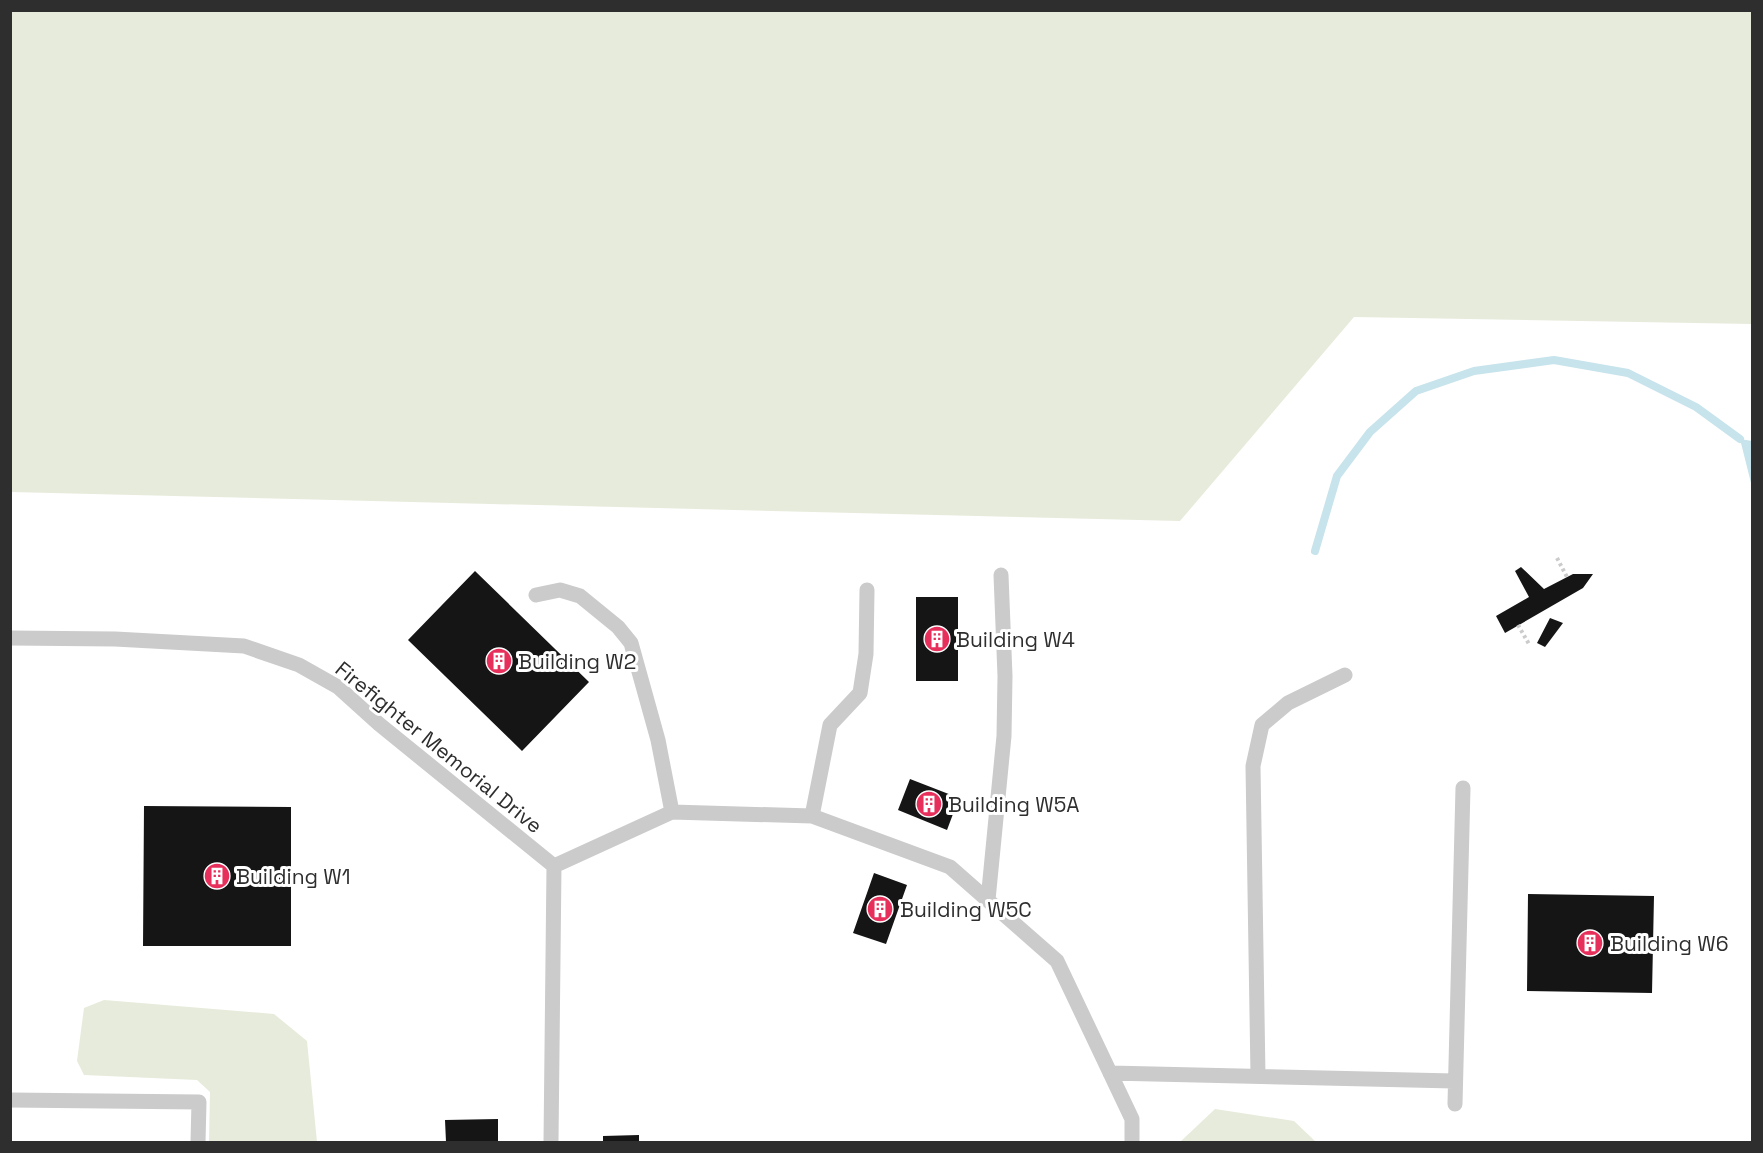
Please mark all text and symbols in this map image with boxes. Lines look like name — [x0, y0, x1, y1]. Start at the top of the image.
building icon: Building W4 — [922, 624, 952, 654]
place label: Building W4 — [956, 626, 1075, 653]
building icon: Building W2 — [484, 646, 514, 676]
place label: Building W2 — [518, 648, 636, 675]
street label: Firefighter Memorial Drive — [330, 655, 548, 839]
building icon: Building W5A — [914, 789, 944, 819]
place label: Building W5A — [948, 791, 1079, 818]
building icon: Building W1 — [202, 861, 232, 891]
place label: Building W1 — [236, 863, 350, 890]
building icon: Building W5C — [865, 894, 895, 924]
place label: Building W5C — [900, 896, 1032, 923]
building icon: Building W6 — [1575, 928, 1605, 958]
place label: Building W6 — [1610, 930, 1729, 957]

